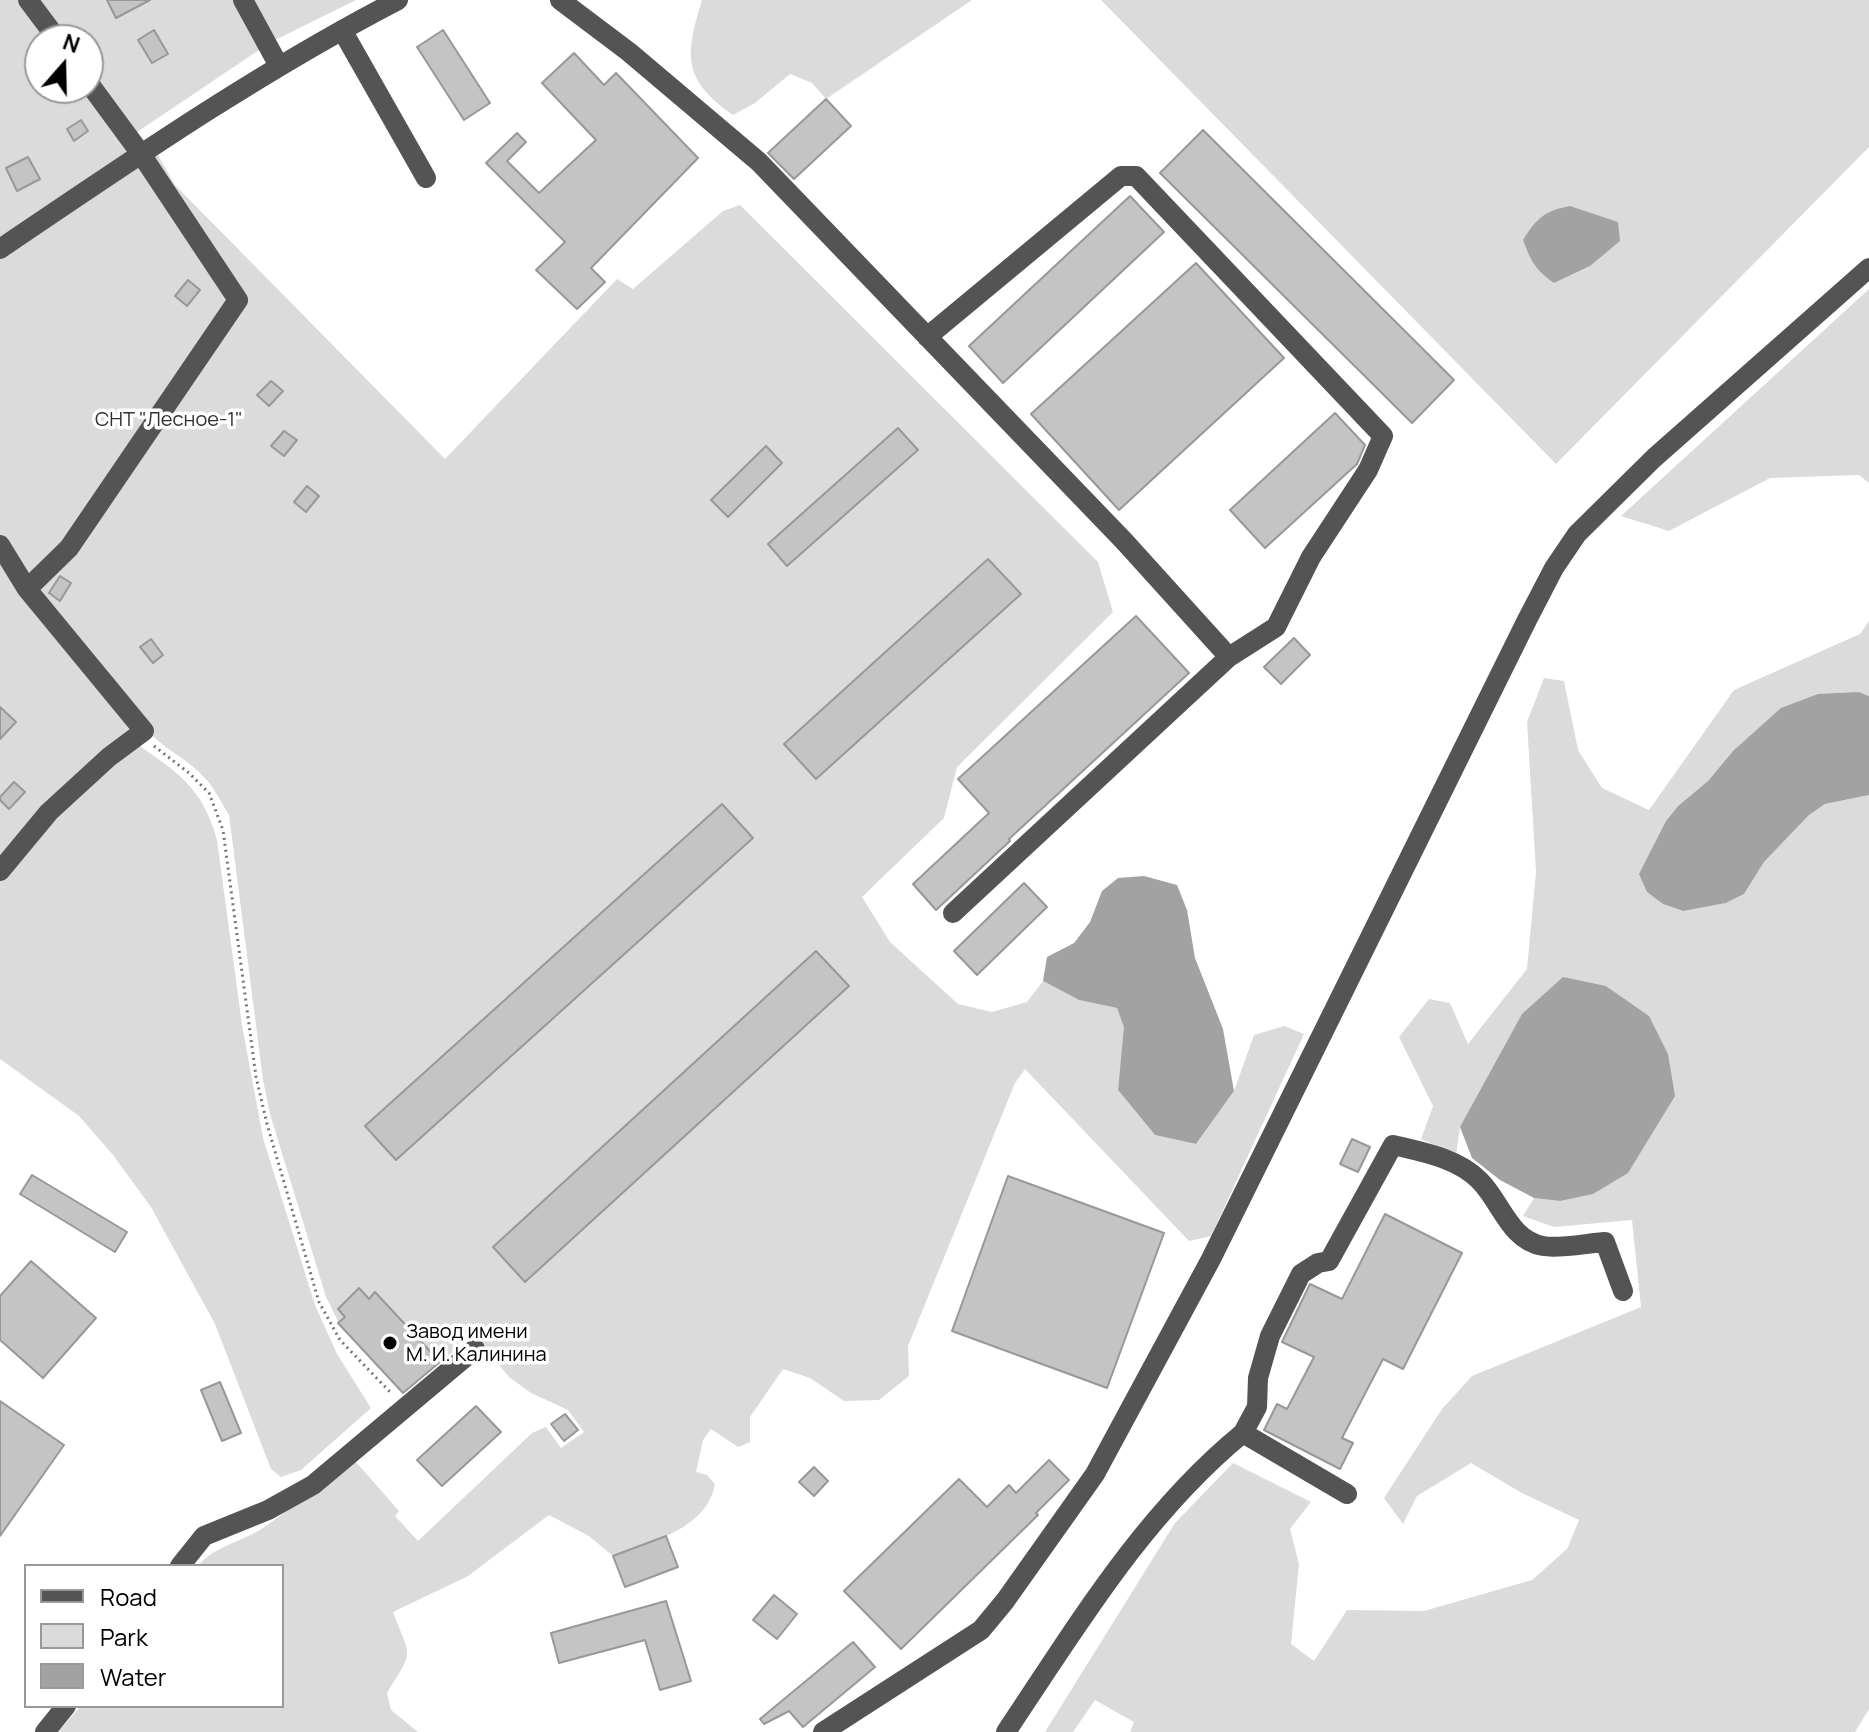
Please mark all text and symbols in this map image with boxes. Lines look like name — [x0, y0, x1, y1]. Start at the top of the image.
north arrow — [24, 24, 104, 104]
text: N — [59, 27, 84, 60]
park label: СНТ "Лесное-1" — [95, 408, 243, 432]
place label: Завод имени М. И. Калинина — [406, 1320, 547, 1367]
marker: Завод имени М. И. Калинина — [381, 1334, 399, 1352]
legend — [24, 1564, 284, 1708]
text: Road — [100, 1580, 157, 1613]
text: Park — [100, 1620, 148, 1653]
text: Water — [100, 1660, 167, 1693]

